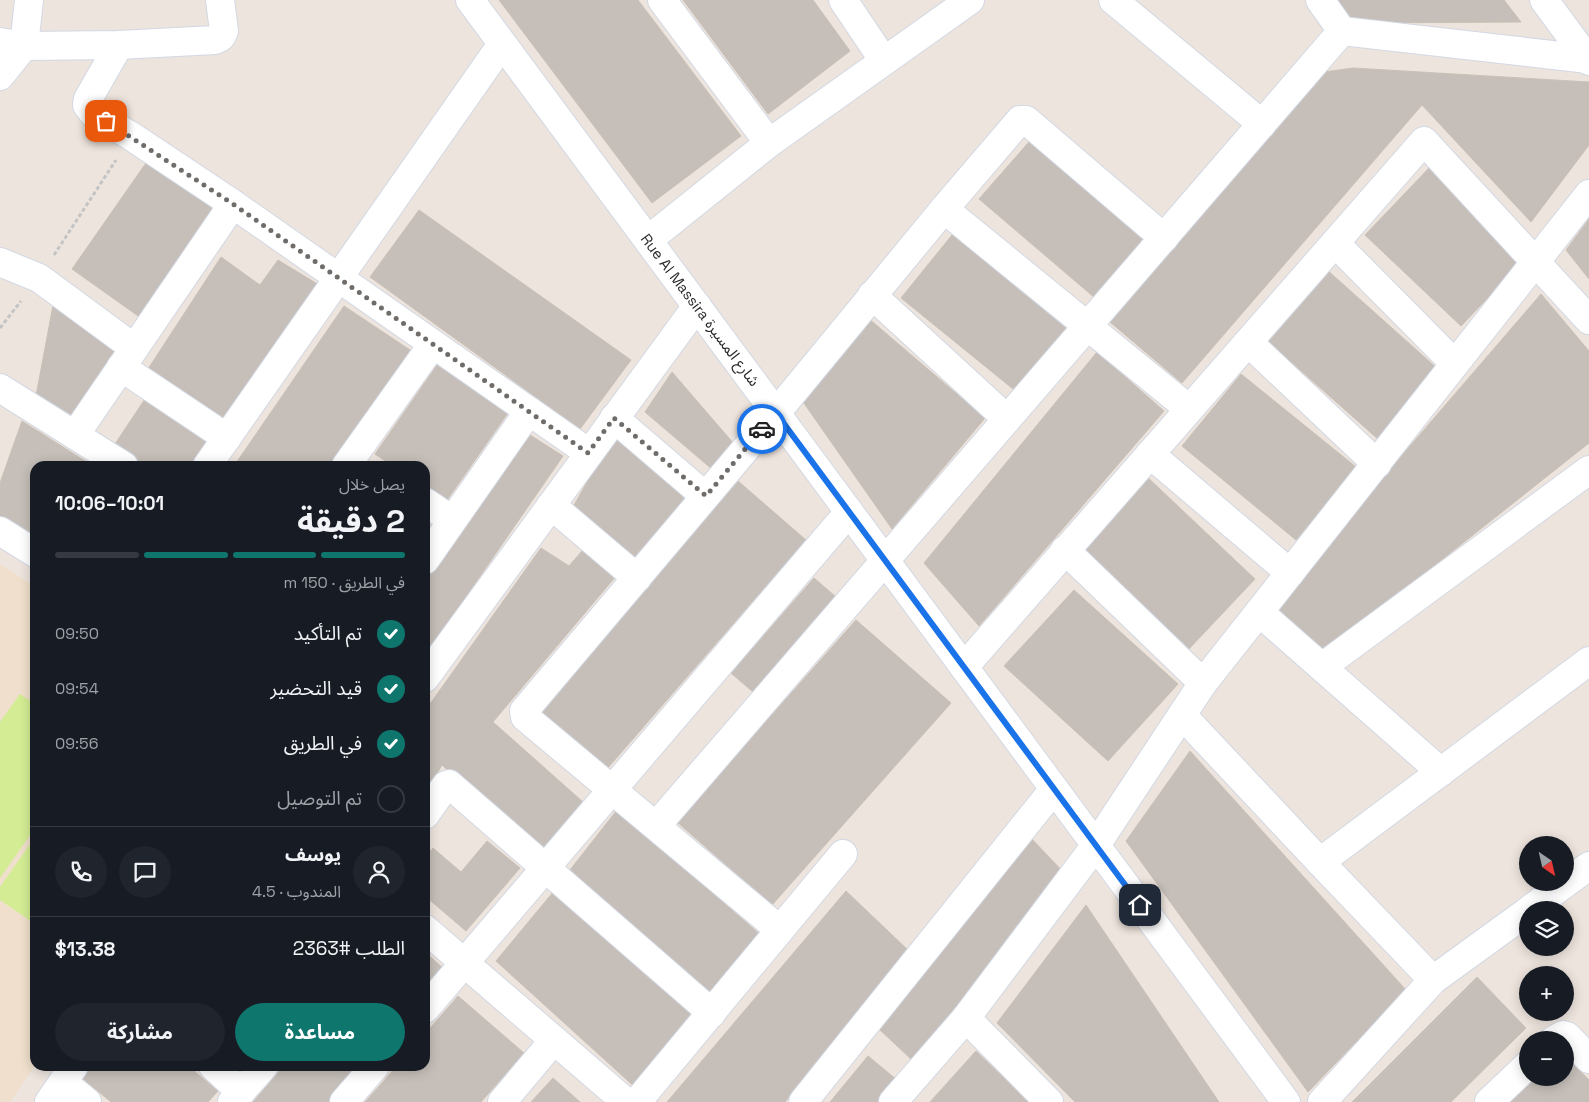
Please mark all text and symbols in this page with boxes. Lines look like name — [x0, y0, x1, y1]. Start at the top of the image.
pin — [85, 100, 127, 142]
icon: bag — [92, 107, 120, 135]
street label: Rue Al Massira شارع المسيرة — [634, 230, 764, 392]
courier — [737, 404, 787, 454]
icon: car — [748, 415, 776, 443]
text: يصل خلال — [339, 474, 405, 495]
text: 10:01–10:06 — [55, 491, 164, 516]
text: 2 دقيقة — [297, 501, 405, 541]
text: في الطريق · 150 m — [283, 572, 405, 593]
icon: check — [377, 620, 405, 648]
text: تم التأكيد — [294, 621, 362, 646]
text: 09:50 — [55, 623, 99, 644]
icon: check — [377, 675, 405, 703]
text: قيد التحضير — [270, 676, 362, 701]
text: 09:54 — [55, 678, 99, 699]
icon: check — [377, 730, 405, 758]
text: في الطريق — [284, 731, 362, 756]
text: 09:56 — [55, 733, 98, 754]
text: تم التوصيل — [277, 786, 362, 811]
north arrow — [1519, 836, 1574, 891]
map controls — [1519, 836, 1574, 1086]
text: يوسف — [285, 842, 341, 867]
button: phone — [55, 846, 107, 898]
button: chat — [119, 846, 171, 898]
button: person — [353, 846, 405, 898]
text: المندوب · 4.5 — [252, 881, 341, 902]
pin — [1119, 884, 1161, 926]
icon: home — [1126, 891, 1154, 919]
button: layers — [1519, 901, 1574, 956]
text: الطلب #2363 — [293, 936, 405, 961]
text: $13.38 — [55, 937, 115, 962]
button: + — [1519, 966, 1574, 1021]
button: مشاركة — [55, 1003, 225, 1061]
button: مساعدة — [235, 1003, 405, 1061]
button: − — [1519, 1031, 1574, 1086]

